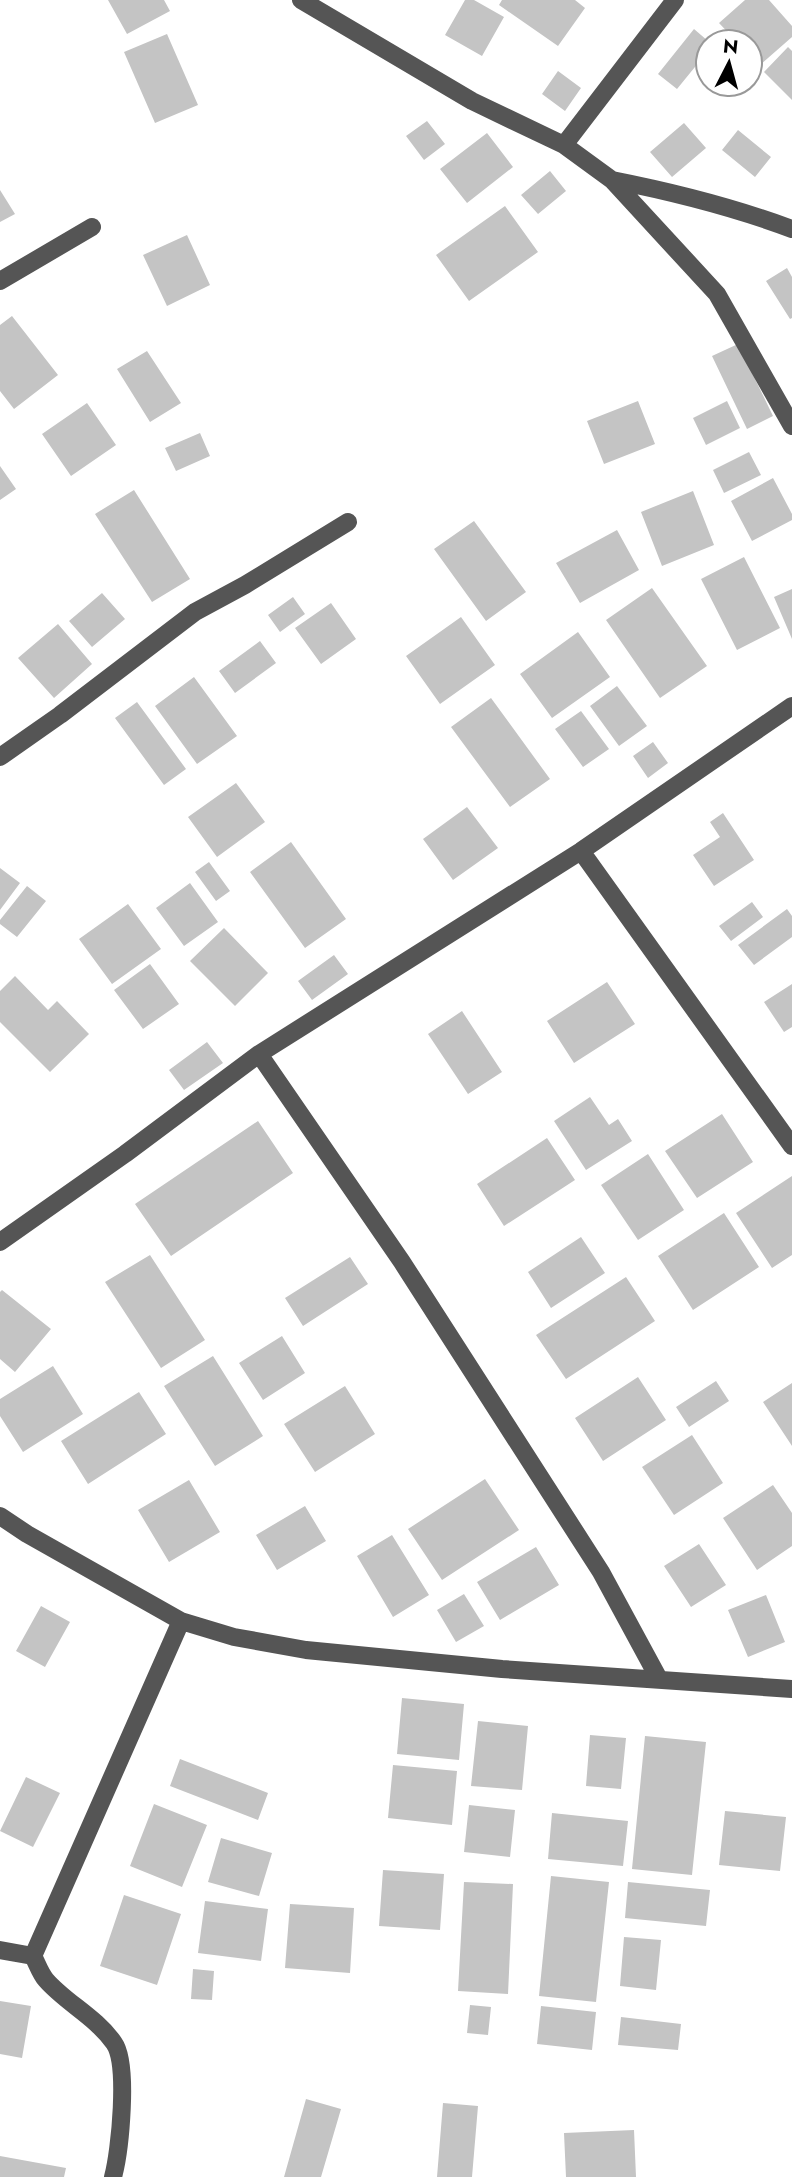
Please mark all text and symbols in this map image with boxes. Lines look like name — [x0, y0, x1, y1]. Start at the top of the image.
north arrow — [694, 28, 764, 98]
text: N — [722, 32, 740, 61]

